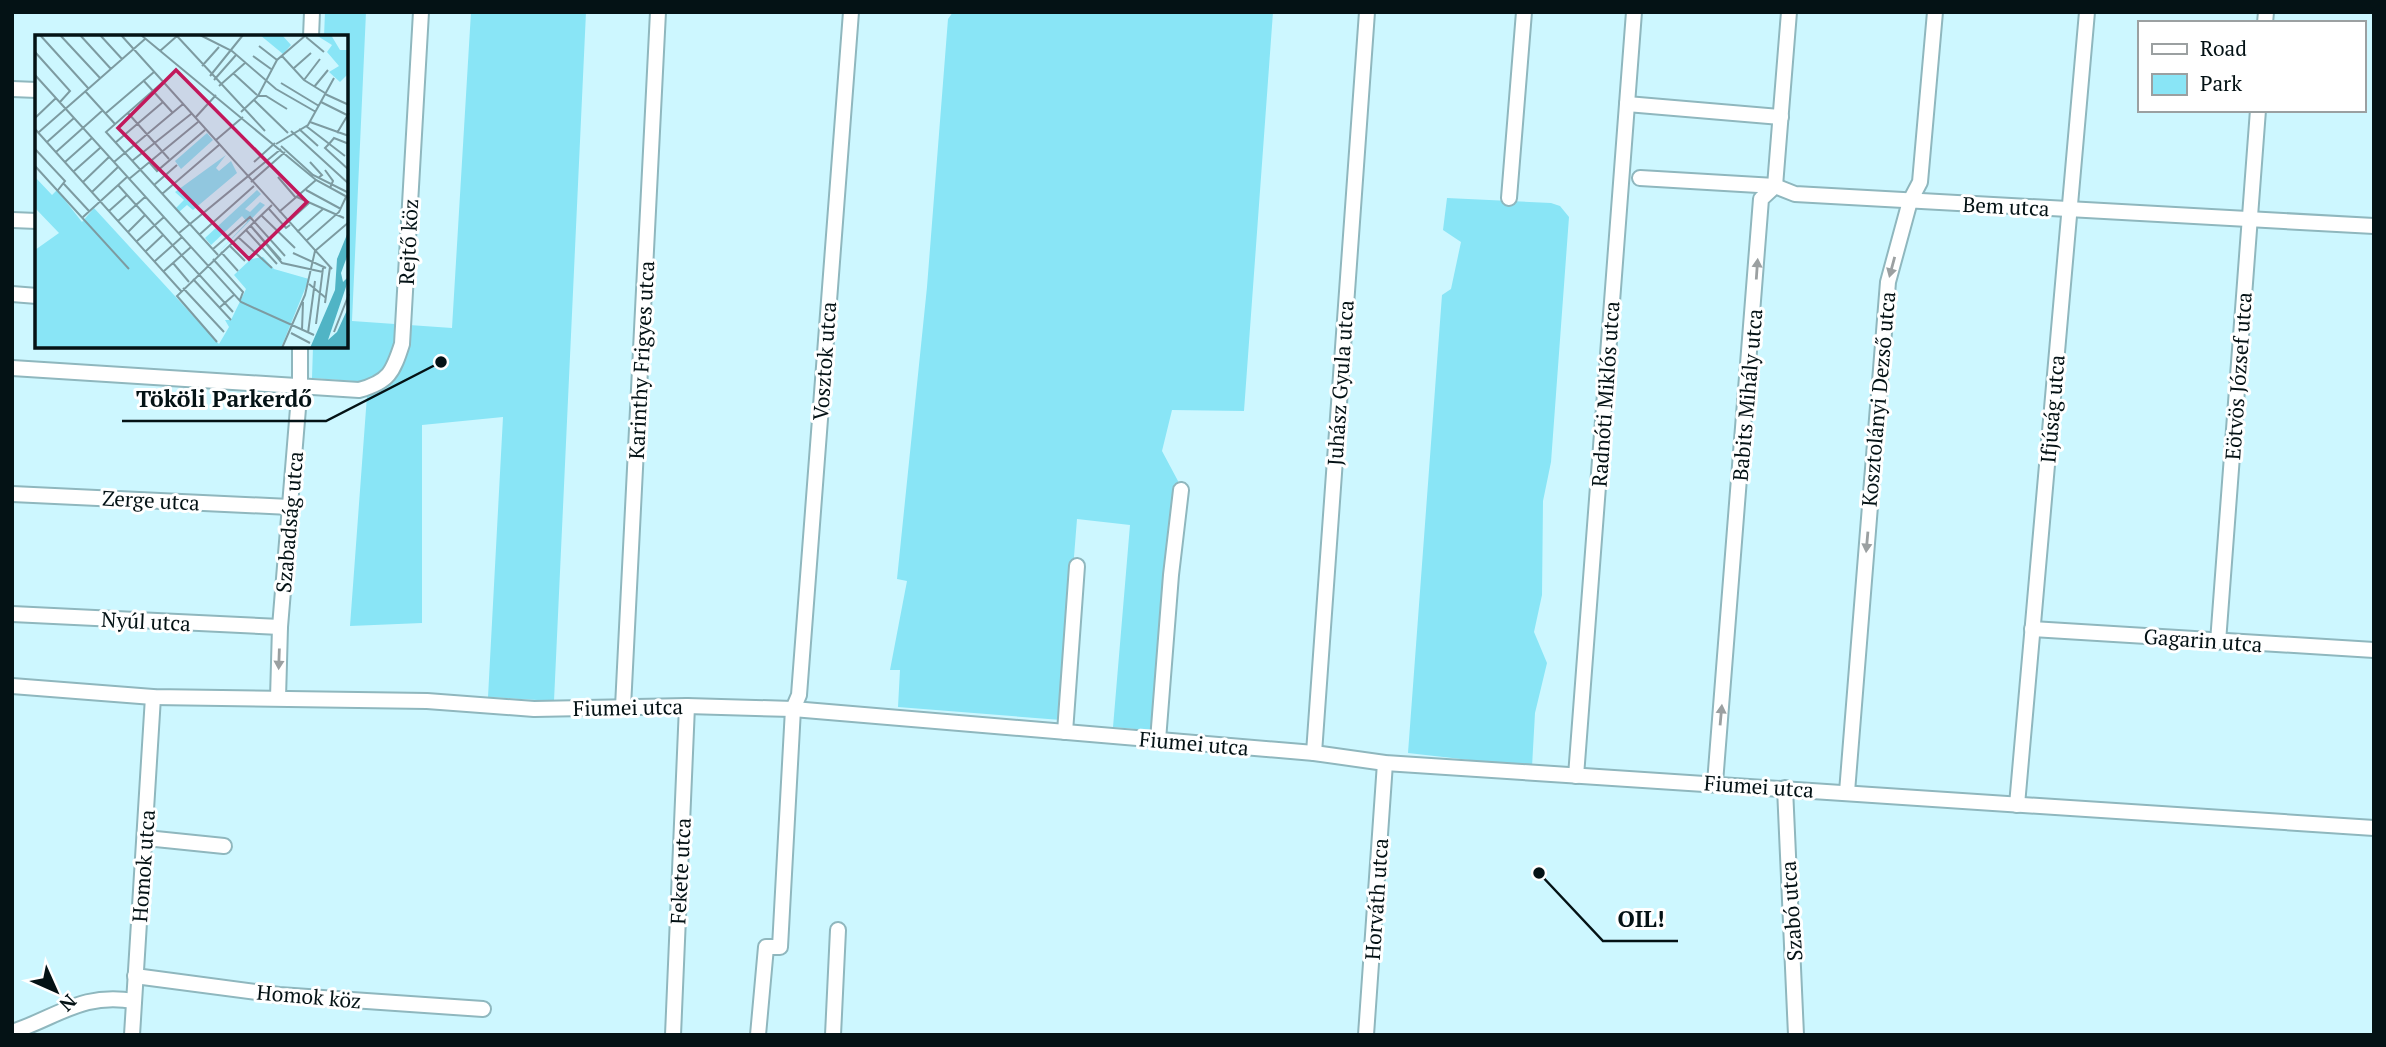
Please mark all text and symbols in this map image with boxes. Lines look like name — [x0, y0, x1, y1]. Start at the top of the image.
legend — [2138, 21, 2365, 112]
text: Road — [2200, 34, 2247, 62]
inset map — [35, 35, 348, 348]
text: Park — [2200, 69, 2242, 97]
street label: Bem utca — [1962, 190, 2051, 222]
street label: Rejtő köz — [392, 198, 424, 286]
one-way arrow — [1886, 256, 1897, 278]
one-way arrow — [1751, 257, 1762, 279]
street label: Karinthy Frigyes utca — [622, 260, 660, 460]
street label: Kosztolányi Dezső utca — [1855, 290, 1901, 508]
street label: Eötvös József utca — [2218, 291, 2258, 461]
street label: Juhász Gyula utca — [1320, 299, 1360, 467]
street label: Vosztok utca — [806, 300, 842, 421]
street label: Radnóti Miklós utca — [1585, 300, 1625, 488]
street label: Babits Mihály utca — [1726, 307, 1769, 482]
street label: Ifjúság utca — [2033, 353, 2071, 464]
callout: Tököli Parkerdő — [122, 377, 326, 421]
text: Tököli Parkerdő — [136, 383, 312, 414]
street label: Szabadság utca — [269, 450, 309, 594]
street label: Zerge utca — [101, 483, 201, 517]
one-way arrow — [1861, 531, 1872, 553]
street label: Nyúl utca — [100, 605, 192, 637]
street label: Gagarin utca — [2143, 622, 2264, 658]
one-way arrow — [273, 648, 284, 670]
street label: Fiumei utca — [573, 692, 684, 722]
one-way arrow — [1716, 704, 1727, 726]
street label: Fiumei utca — [1138, 724, 1250, 762]
street label: Fiumei utca — [1703, 768, 1815, 804]
street label: Homok utca — [125, 808, 161, 923]
street label: Fekete utca — [663, 817, 697, 925]
street label: Horváth utca — [1358, 837, 1394, 961]
street label: Szabó utca — [1774, 860, 1808, 962]
callout: OIL! — [1603, 897, 1678, 941]
text: OIL! — [1617, 903, 1665, 934]
north arrow — [21, 956, 91, 1026]
street label: Homok köz — [256, 977, 362, 1015]
text: N — [54, 989, 82, 1018]

